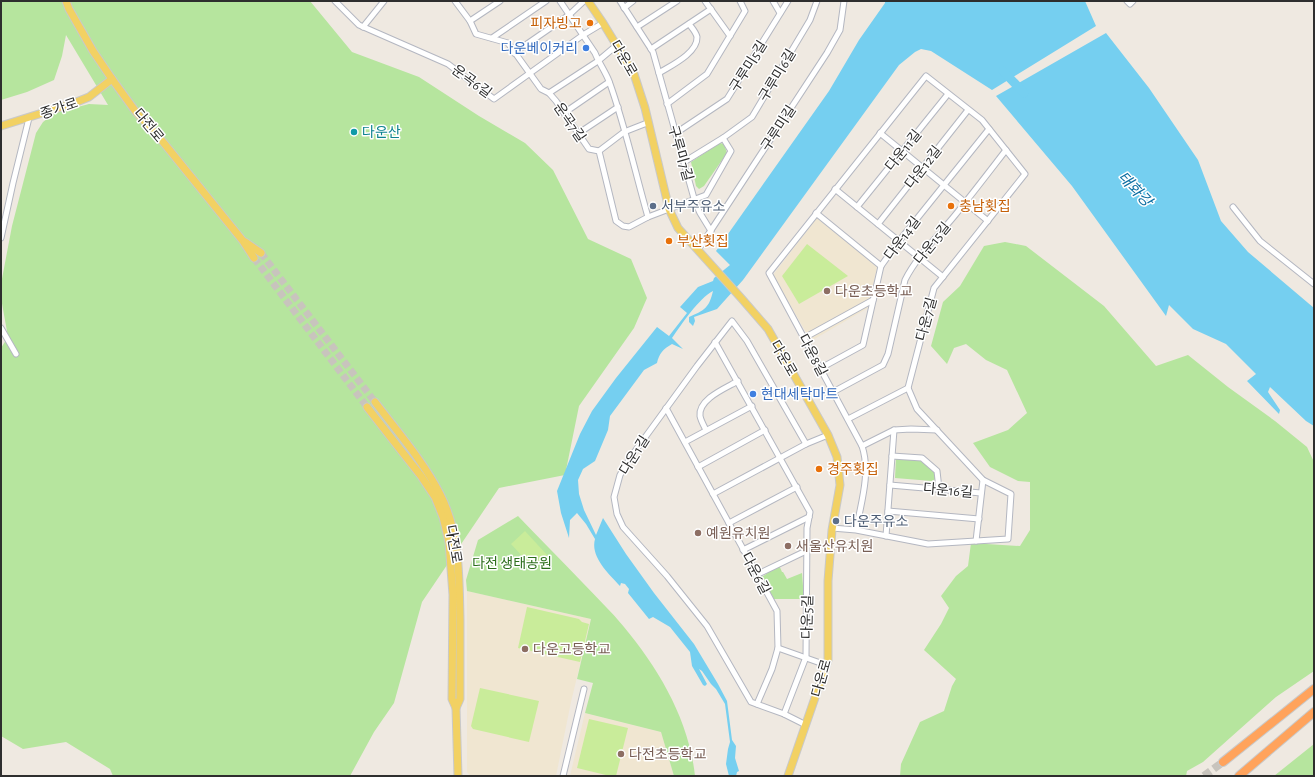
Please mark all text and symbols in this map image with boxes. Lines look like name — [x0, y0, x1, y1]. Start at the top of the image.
place label: 피자빙고 — [530, 16, 582, 31]
marker: 피자빙고 — [585, 18, 595, 28]
street label: 다운로 — [607, 38, 640, 79]
street label: 구루미5길 — [727, 38, 770, 95]
place label: 다운베이커리 — [501, 41, 578, 56]
marker: 다운베이커리 — [581, 43, 591, 53]
street label: 구루미6길 — [756, 46, 799, 104]
street label: 운곡6길 — [449, 62, 494, 101]
street label: 종가로 — [38, 95, 80, 122]
street label: 운곡7길 — [551, 100, 588, 145]
street label: 구루미길 — [758, 103, 799, 154]
street label: 다전로 — [130, 106, 167, 145]
street label: 구루미7길 — [665, 124, 696, 183]
place label: 다운산 — [362, 125, 401, 140]
marker: 다운산 — [349, 127, 359, 137]
street label: 다운11길 — [882, 127, 924, 174]
street label: 다운12길 — [902, 143, 945, 192]
water label: 태화강 — [1115, 169, 1157, 211]
place label: 충남횟집 — [959, 198, 1011, 214]
place label: 서부주유소 — [661, 199, 726, 214]
marker: 서부주유소 — [648, 201, 658, 211]
marker: 충남횟집 — [946, 201, 956, 211]
street label: 다운14길 — [881, 214, 923, 263]
street label: 다운15길 — [911, 219, 954, 267]
place label: 부산횟집 — [677, 233, 729, 249]
marker: 부산횟집 — [664, 236, 674, 246]
place label: 다운초등학교 — [835, 283, 912, 299]
marker: 다운초등학교 — [822, 286, 832, 296]
street label: 다운7길 — [913, 296, 939, 343]
street label: 다운8길 — [795, 332, 830, 379]
street label: 다운로 — [767, 338, 800, 379]
place label: 현대세탁마트 — [761, 386, 838, 402]
marker: 현대세탁마트 — [748, 389, 758, 399]
street label: 다운1길 — [617, 433, 652, 478]
place label: 경주횟집 — [827, 461, 879, 477]
marker: 경주횟집 — [814, 464, 824, 474]
street label: 다운16길 — [922, 481, 974, 500]
place label: 다운주유소 — [844, 514, 909, 529]
marker: 다운주유소 — [831, 516, 841, 526]
street label: 다전로 — [443, 524, 464, 565]
place label: 예원유치원 — [706, 526, 770, 541]
marker: 예원유치원 — [693, 528, 703, 538]
place label: 새울산유치원 — [796, 539, 873, 554]
marker: 새울산유치원 — [783, 541, 793, 551]
street label: 다운6길 — [738, 550, 773, 597]
park label: 다전 생태공원 — [472, 556, 552, 571]
street label: 다운5길 — [800, 595, 815, 639]
place label: 다운고등학교 — [533, 641, 610, 657]
marker: 다운고등학교 — [520, 644, 530, 654]
street label: 다운로 — [809, 657, 834, 699]
place label: 다전초등학교 — [629, 746, 706, 762]
marker: 다전초등학교 — [616, 749, 626, 759]

